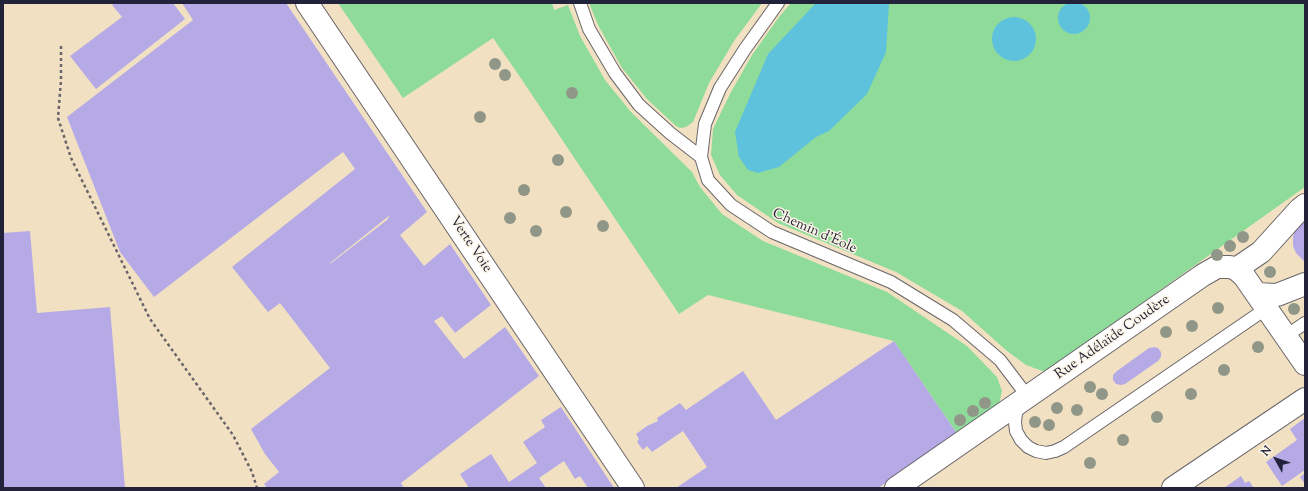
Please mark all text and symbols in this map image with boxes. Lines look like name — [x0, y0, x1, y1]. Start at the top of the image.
street label: Chemin d'Éole — [769, 206, 859, 258]
street label: Verte Voie — [445, 214, 495, 276]
street label: Rue Adélaïde Coudère — [1052, 292, 1174, 384]
north arrow — [1256, 439, 1296, 479]
text: N — [1258, 443, 1276, 460]

